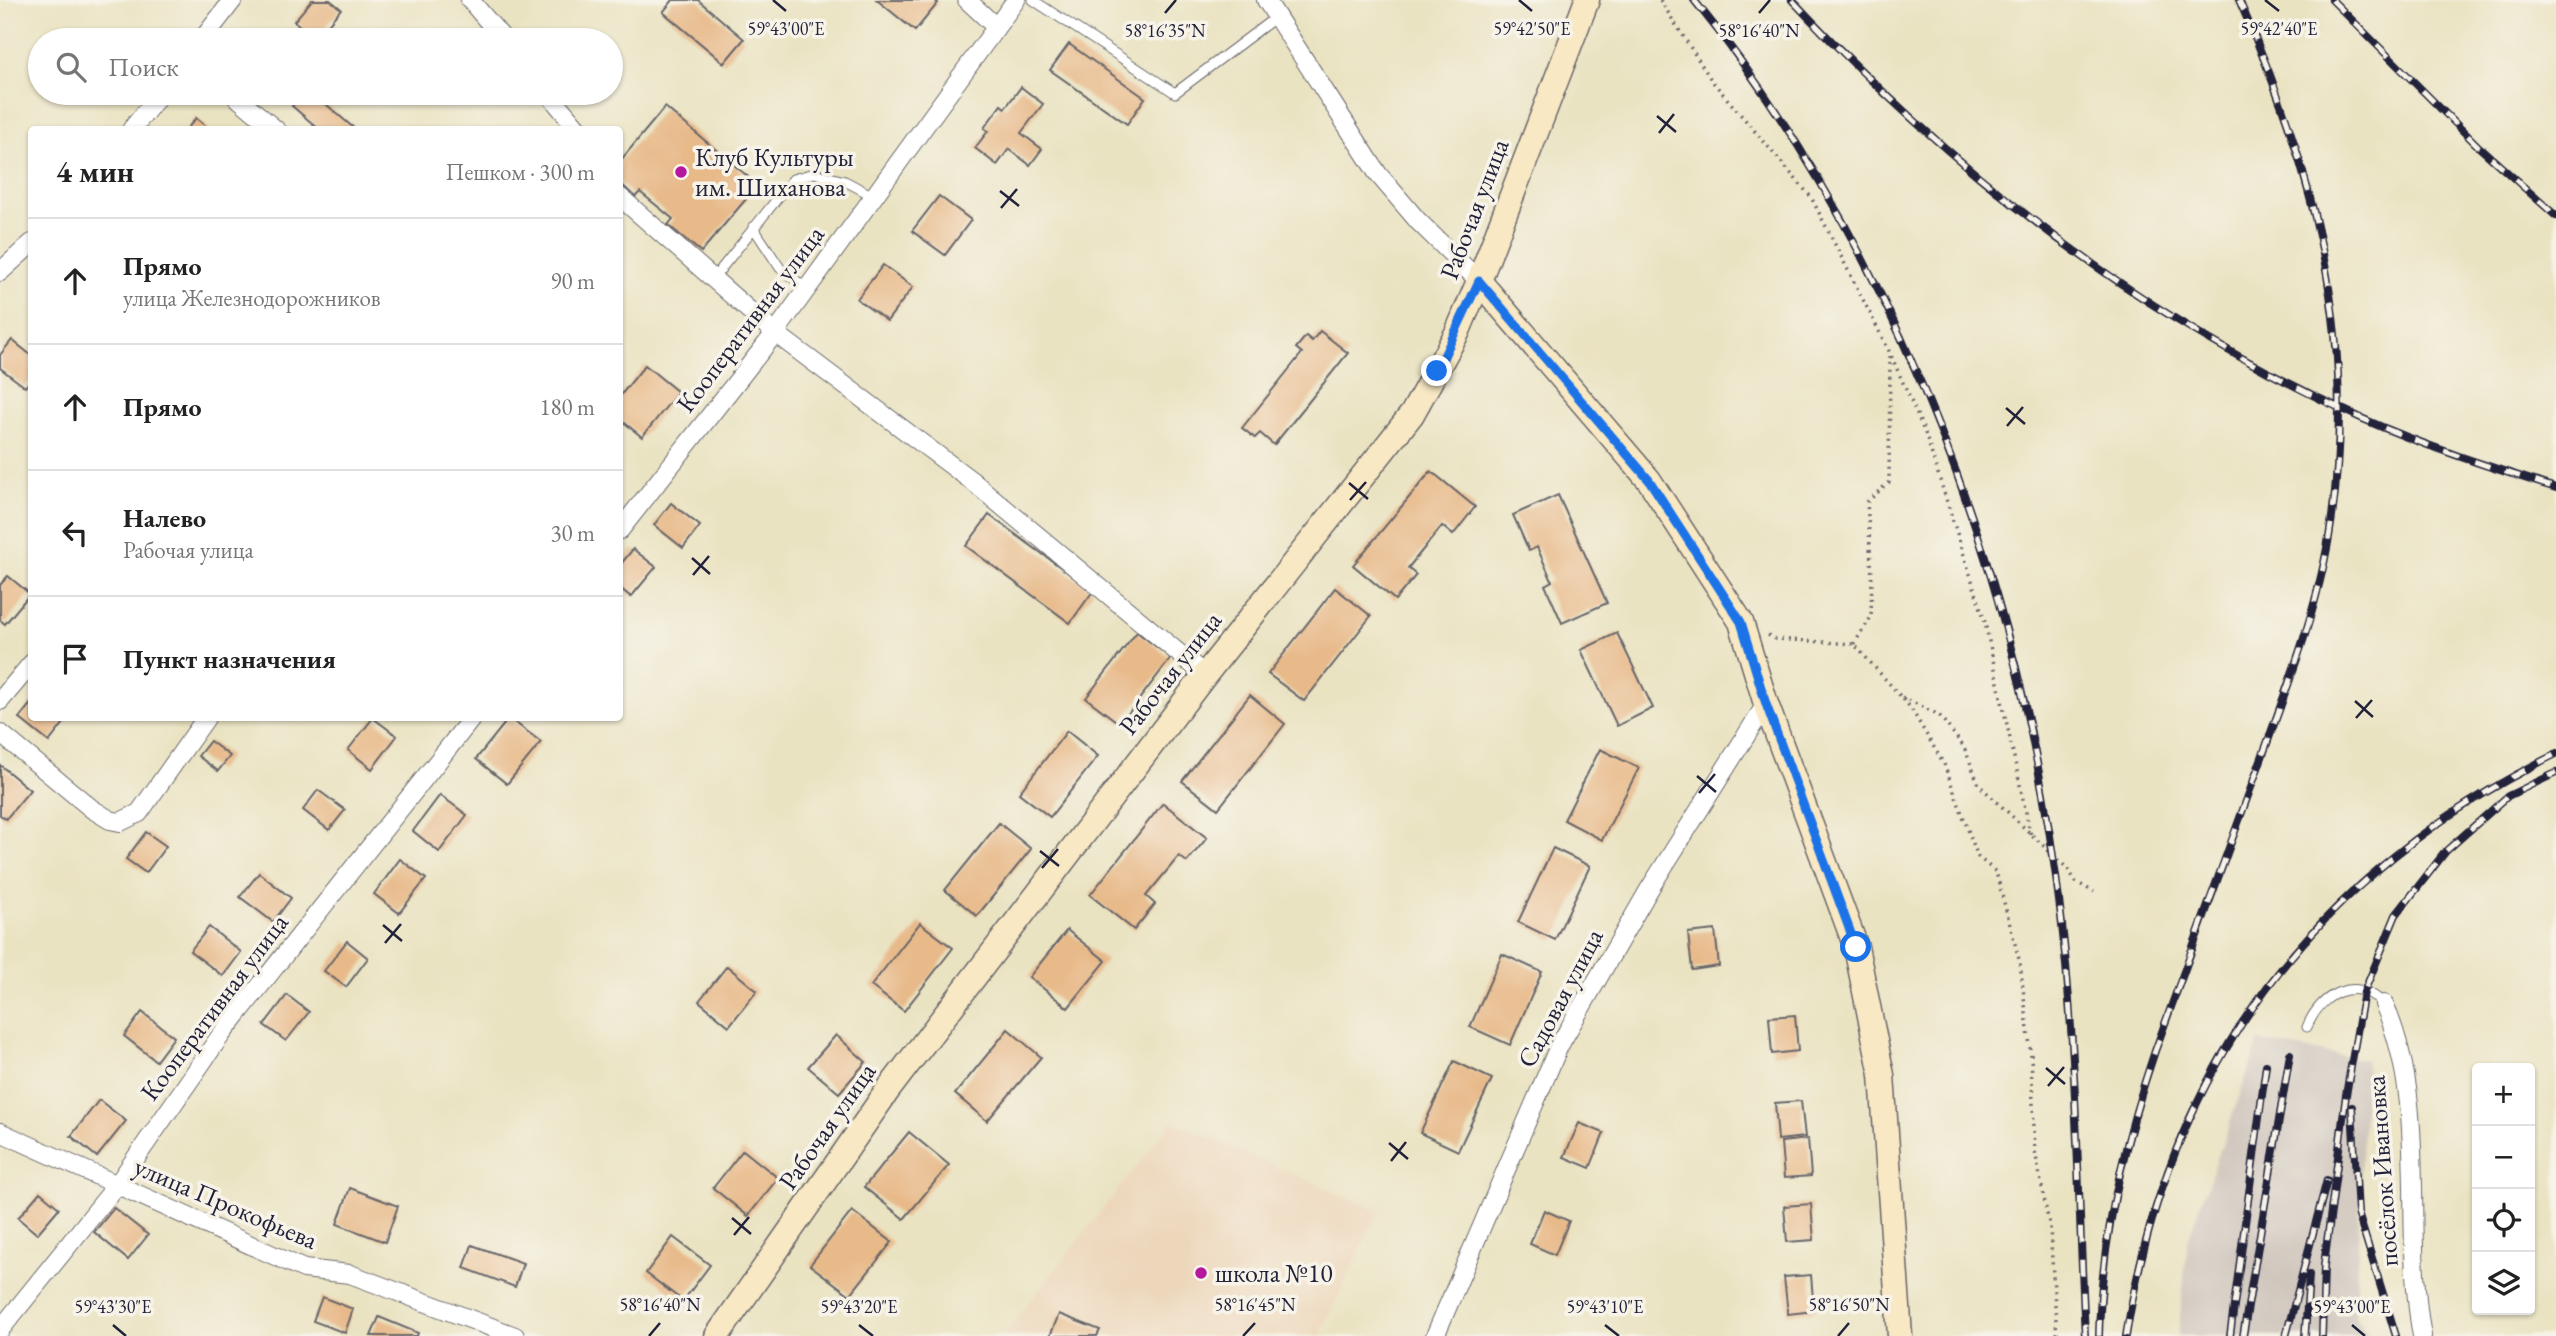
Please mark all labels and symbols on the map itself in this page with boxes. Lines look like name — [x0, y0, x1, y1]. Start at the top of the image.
text: 59°43'00"E — [748, 17, 824, 40]
text: 59°42'50"E — [1494, 17, 1570, 40]
text: 59°42'40"E — [2241, 17, 2317, 40]
text: 58°16'35"N — [1125, 19, 1206, 42]
text: 58°16'40"N — [1719, 19, 1800, 42]
street label: Рабочая улица — [1432, 133, 1517, 284]
place label: Клуб Культуры им. Шиханова — [695, 140, 854, 204]
marker: Клуб Культуры им. Шиханова — [673, 164, 689, 180]
street label: Кооперативная улица — [668, 218, 832, 419]
route end — [1421, 355, 1452, 386]
street label: Рабочая улица — [1111, 604, 1229, 742]
street label: Кооперативная улица — [132, 906, 296, 1107]
street label: Садовая улица — [1509, 922, 1611, 1073]
route start — [1840, 931, 1871, 962]
street label: Рабочая улица — [771, 1055, 884, 1196]
street label: посёлок Ивановка — [2358, 1074, 2406, 1268]
street label: улица Прокофьева — [129, 1149, 323, 1257]
place label: школа №10 — [1215, 1256, 1333, 1290]
marker: школа №10 — [1193, 1265, 1209, 1281]
text: 58°16'40"N — [620, 1293, 701, 1316]
text: 58°16'45"N — [1215, 1293, 1296, 1316]
text: 58°16'50"N — [1809, 1293, 1890, 1316]
text: 59°43'30"E — [75, 1295, 151, 1318]
text: 59°43'20"E — [821, 1295, 897, 1318]
text: 59°43'10"E — [1567, 1295, 1643, 1318]
text: 59°43'00"E — [2314, 1295, 2390, 1318]

